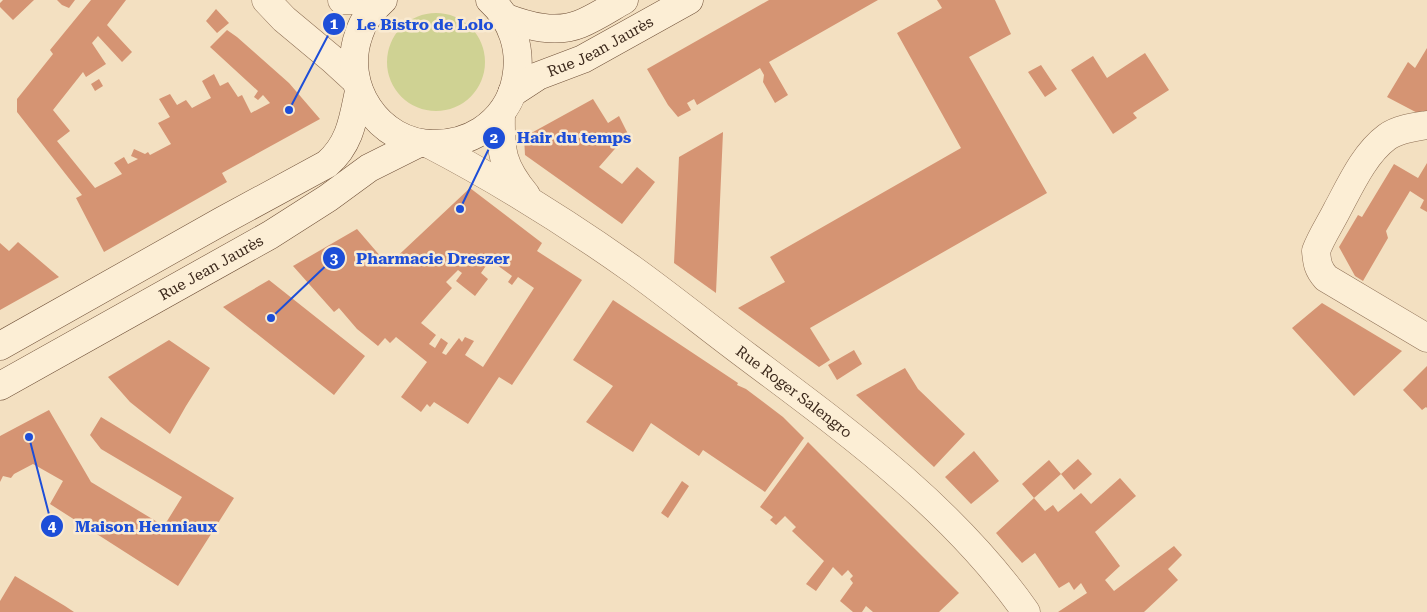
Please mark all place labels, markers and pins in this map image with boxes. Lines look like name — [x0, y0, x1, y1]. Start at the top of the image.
callout: Le Bistro de Lolo — [322, 8, 504, 39]
callout: Hair du temps — [482, 122, 641, 153]
callout: Pharmacie Dreszer — [322, 243, 520, 274]
callout: Maison Henniaux — [40, 511, 227, 542]

